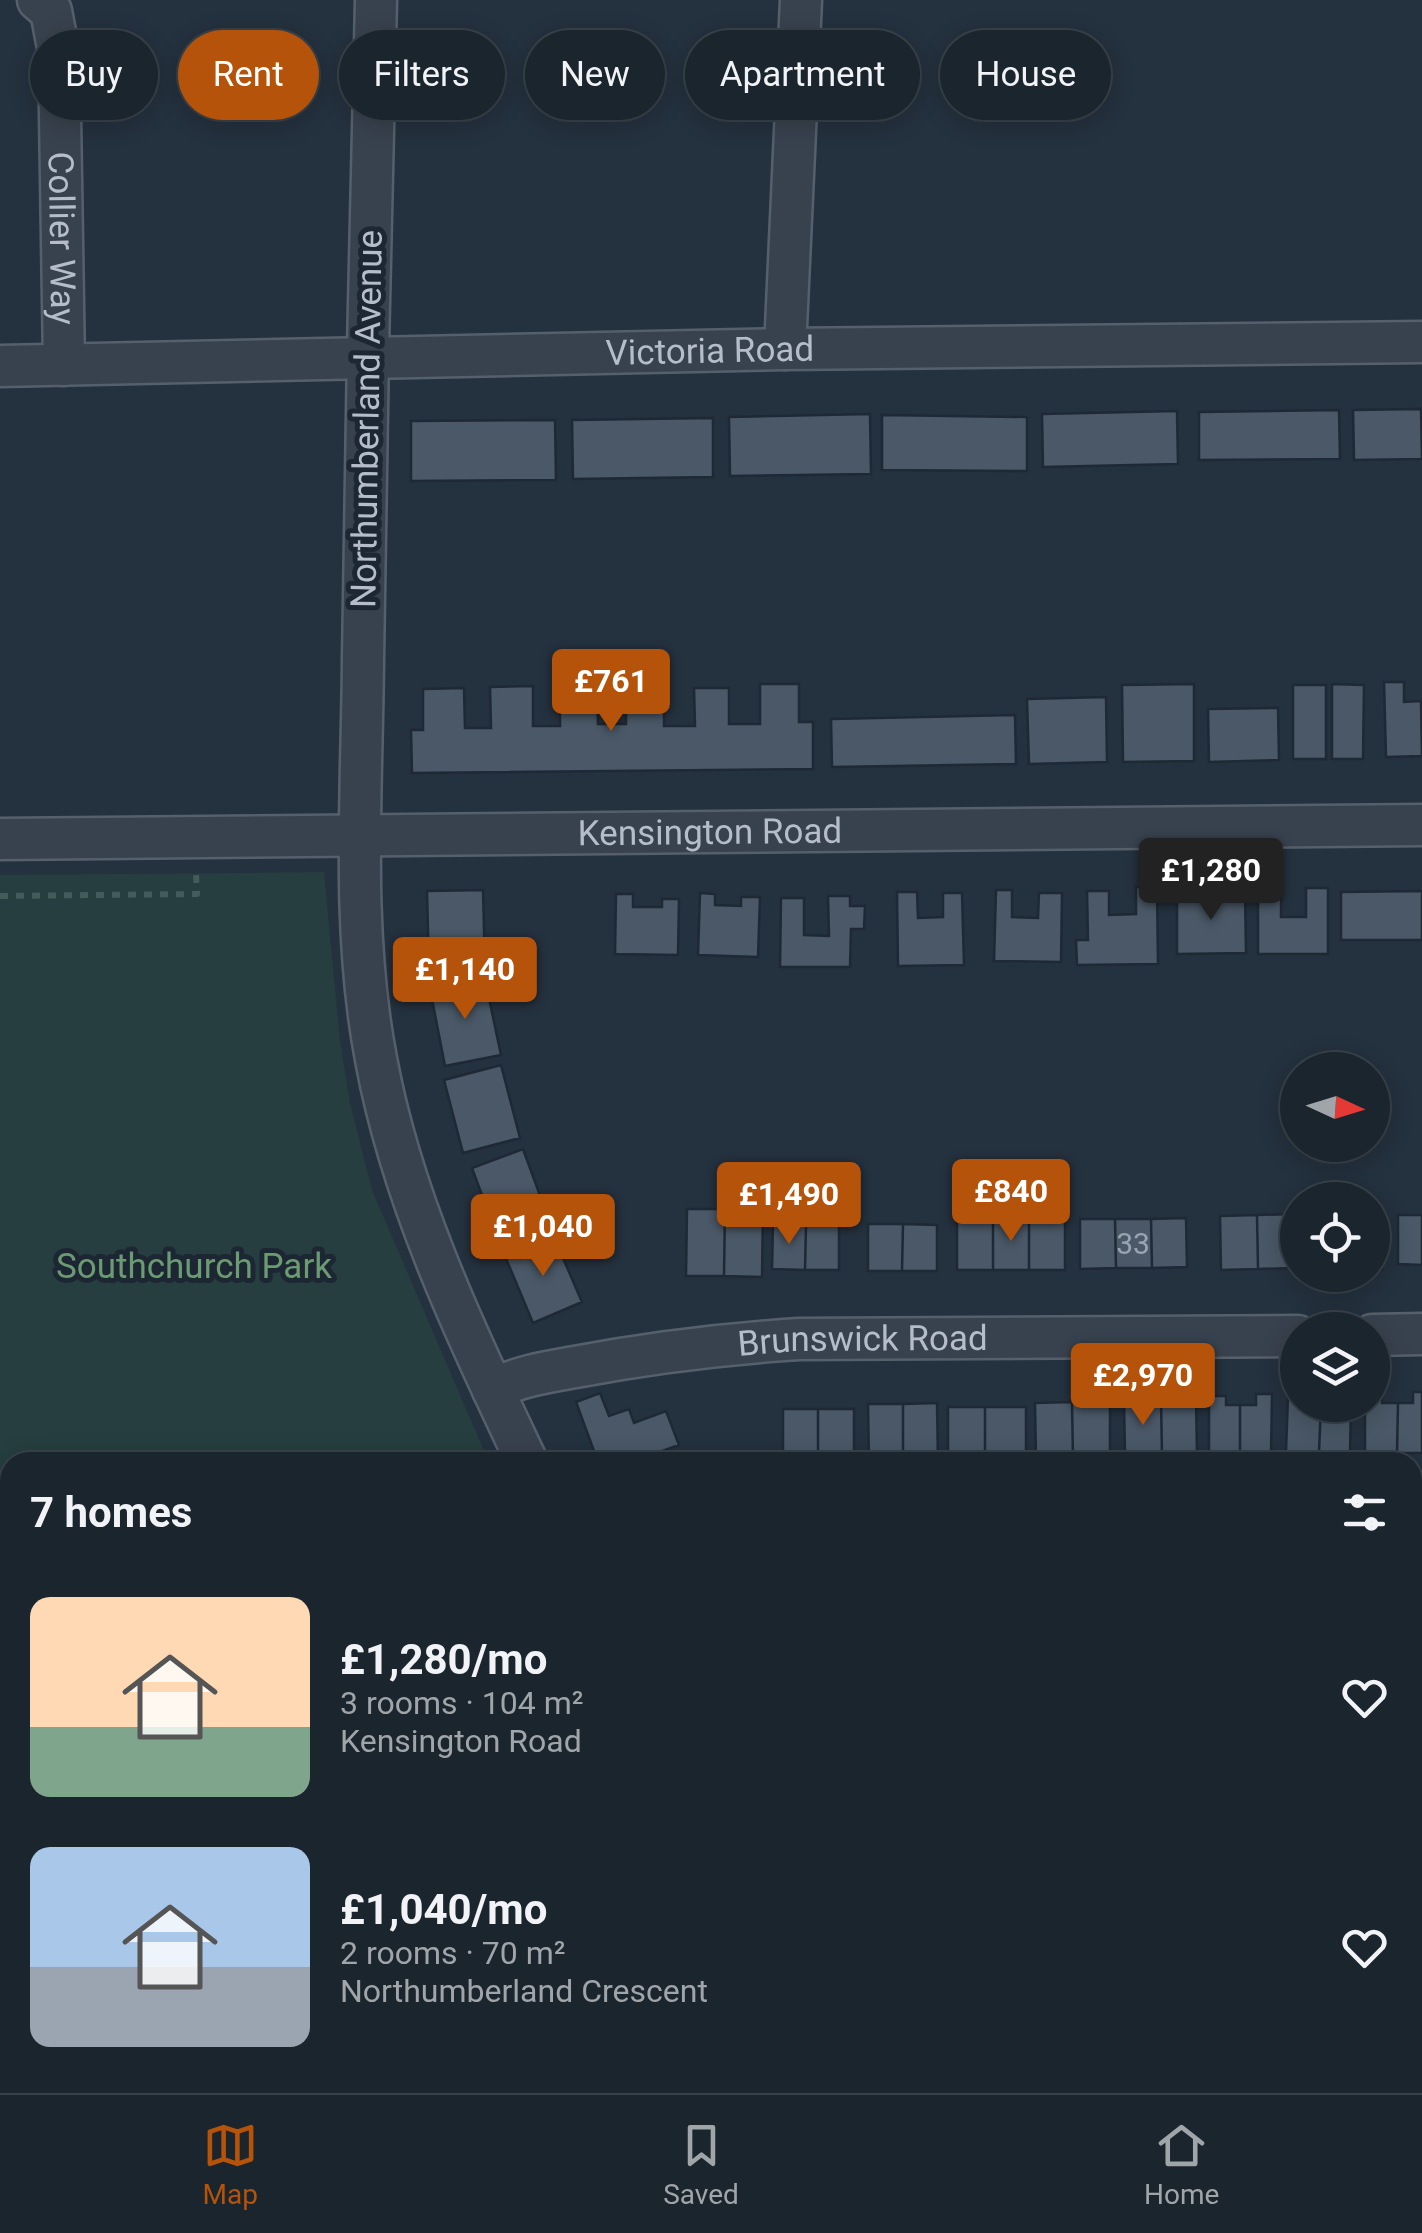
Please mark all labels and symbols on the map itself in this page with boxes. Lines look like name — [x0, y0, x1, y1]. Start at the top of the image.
street label: Collier Way — [40, 151, 84, 326]
street label: Northumberland Avenue — [343, 230, 391, 608]
street label: Victoria Road — [605, 328, 814, 373]
pin: £761 — [552, 649, 670, 734]
street label: Kensington Road — [578, 810, 842, 854]
pin: £1,280 — [1130, 838, 1292, 923]
pin: £1,140 — [384, 937, 546, 1022]
north arrow — [1280, 1052, 1390, 1162]
pin: £840 — [952, 1159, 1070, 1244]
pin: £1,490 — [708, 1162, 870, 1247]
pin: £1,040 — [462, 1194, 624, 1279]
house number: 33 — [1116, 1226, 1150, 1261]
park label: Southchurch Park — [56, 1246, 332, 1287]
street label: Brunswick Road — [736, 1317, 988, 1364]
pin: £2,970 — [1062, 1343, 1224, 1428]

